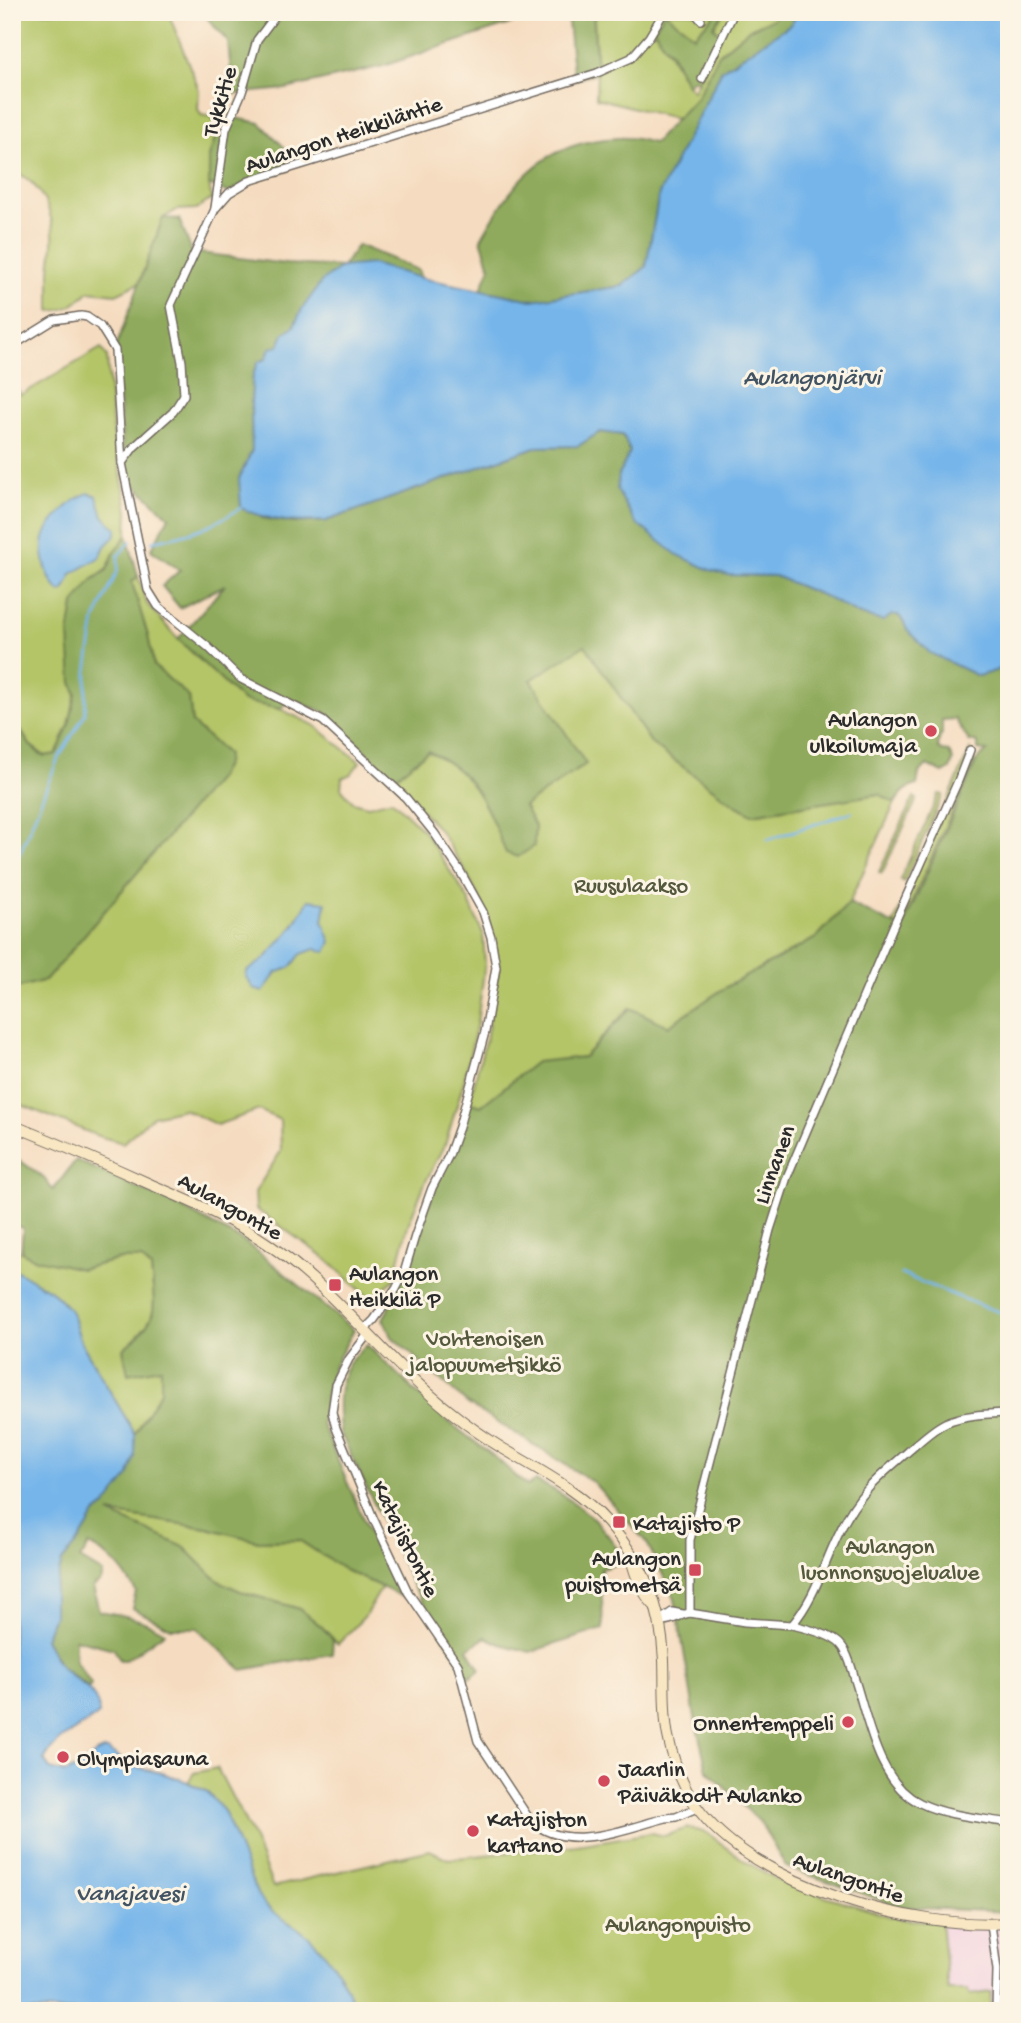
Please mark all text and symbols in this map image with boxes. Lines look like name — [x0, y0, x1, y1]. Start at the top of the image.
street label: Tykkitie — [197, 63, 245, 142]
street label: Aulangon Heikkiläntie — [242, 91, 447, 181]
water label: Aulangonjärvi — [743, 365, 884, 394]
place label: Aulangon ulkoilumaja — [810, 708, 918, 761]
marker: Aulangon ulkoilumaja — [923, 723, 939, 739]
park label: Ruusulaakso — [574, 874, 688, 901]
street label: Linnanen — [750, 1122, 803, 1208]
street label: Aulangontie — [172, 1168, 287, 1248]
place label: Aulangon Heikkilä P — [349, 1262, 441, 1315]
marker: Aulangon Heikkilä P — [327, 1277, 343, 1293]
park label: Vohtenoisen jalopuumetsikkö — [405, 1327, 561, 1380]
street label: Katajistontie — [364, 1477, 444, 1603]
place label: Katajisto P — [633, 1512, 741, 1539]
marker: Katajisto P — [611, 1514, 627, 1530]
park label: Aulangon luonnonsuojelualue — [801, 1535, 980, 1588]
place label: Aulangon puistometsä — [564, 1547, 682, 1600]
marker: Aulangon puistometsä — [687, 1562, 703, 1578]
place label: Onnentemppeli — [693, 1712, 834, 1739]
marker: Onnentemppeli — [840, 1714, 856, 1730]
place label: Olympiasauna — [77, 1747, 210, 1774]
marker: Olympiasauna — [55, 1749, 71, 1765]
place label: Jaarlin Päiväkodit Aulanko — [617, 1758, 802, 1811]
marker: Jaarlin Päiväkodit Aulanko — [596, 1773, 612, 1789]
place label: Katajiston kartano — [487, 1808, 587, 1861]
marker: Katajiston kartano — [465, 1823, 481, 1839]
street label: Aulangontie — [789, 1848, 908, 1911]
water label: Vanajavesi — [76, 1881, 187, 1910]
park label: Aulangonpuisto — [605, 1913, 751, 1940]

